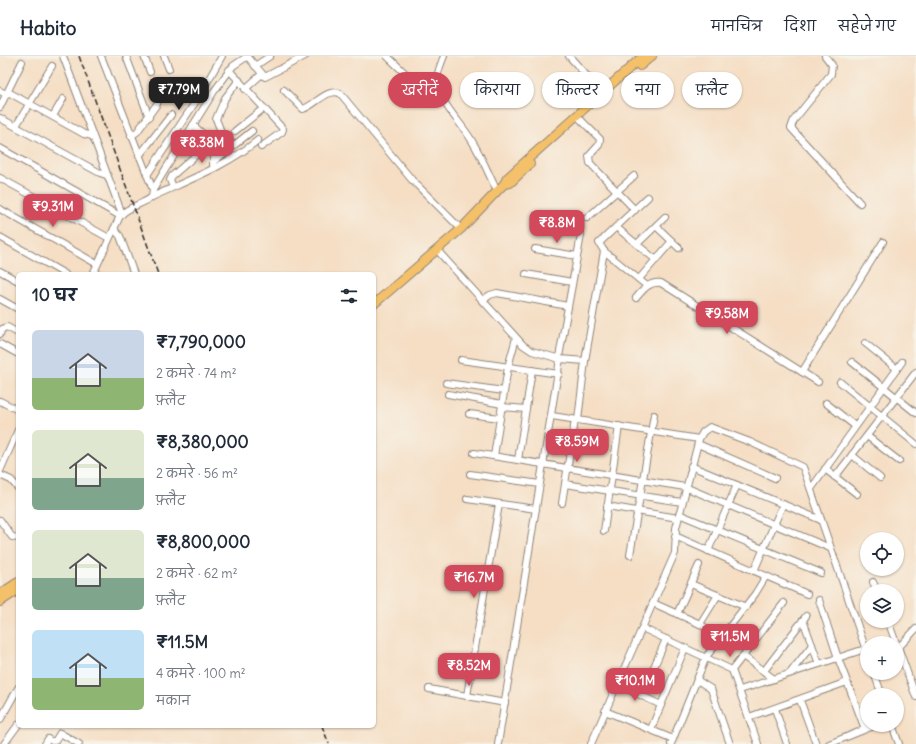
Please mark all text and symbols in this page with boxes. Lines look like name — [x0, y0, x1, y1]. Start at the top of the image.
text: Habito — [20, 16, 76, 40]
text: मानचित्र — [711, 17, 762, 35]
text: दिशा — [784, 17, 816, 35]
text: सहेजे गए — [838, 17, 896, 35]
chip: खरीदें — [388, 72, 452, 108]
chip: किराया — [460, 72, 534, 108]
chip: फ़िल्टर — [542, 72, 613, 108]
chip: नया — [621, 72, 674, 108]
chip: फ़्लैट — [682, 72, 742, 108]
pin: ₹7.79M — [146, 77, 212, 111]
text: ₹7.79M — [158, 81, 200, 98]
pin: ₹8.38M — [169, 130, 235, 164]
text: ₹8.38M — [180, 134, 224, 151]
pin: ₹9.31M — [20, 194, 86, 228]
text: ₹9.31M — [32, 198, 74, 215]
pin: ₹8.8M — [529, 210, 585, 244]
text: ₹8.8M — [538, 214, 576, 231]
text: 10 घर — [32, 284, 77, 306]
icon: filters — [338, 285, 360, 307]
pin: ₹9.58M — [694, 301, 760, 335]
text: ₹9.58M — [705, 305, 749, 322]
text: ₹7,790,000 — [156, 331, 246, 353]
icon: home — [64, 346, 112, 394]
text: 2 कमरे · 74 m² — [156, 365, 237, 382]
text: फ़्लैट — [156, 392, 186, 409]
pin: ₹8.59M — [544, 429, 610, 463]
text: ₹8,380,000 — [156, 431, 249, 453]
text: ₹8.59M — [555, 433, 599, 450]
icon: home — [64, 446, 112, 494]
text: 2 कमरे · 56 m² — [156, 465, 238, 482]
text: फ़्लैट — [156, 492, 186, 509]
text: ₹8,800,000 — [156, 531, 250, 553]
map controls — [860, 532, 904, 732]
button: locate — [860, 532, 904, 576]
icon: home — [64, 546, 112, 594]
text: 2 कमरे · 62 m² — [156, 565, 238, 582]
pin: ₹16.7M — [441, 565, 507, 599]
text: ₹16.7M — [453, 569, 495, 586]
button: layers — [860, 584, 904, 628]
text: फ़्लैट — [156, 592, 186, 609]
pin: ₹11.5M — [697, 624, 763, 658]
text: ₹11.5M — [710, 628, 750, 645]
text: ₹11.5M — [156, 631, 208, 653]
button: + — [860, 636, 904, 680]
icon: home — [64, 646, 112, 694]
pin: ₹8.52M — [436, 653, 502, 687]
text: ₹8.52M — [447, 657, 491, 674]
text: 4 कमरे · 100 m² — [156, 665, 246, 682]
pin: ₹10.1M — [602, 668, 668, 702]
text: ₹10.1M — [615, 672, 655, 689]
button: − — [860, 688, 904, 732]
text: मकान — [156, 692, 190, 709]

